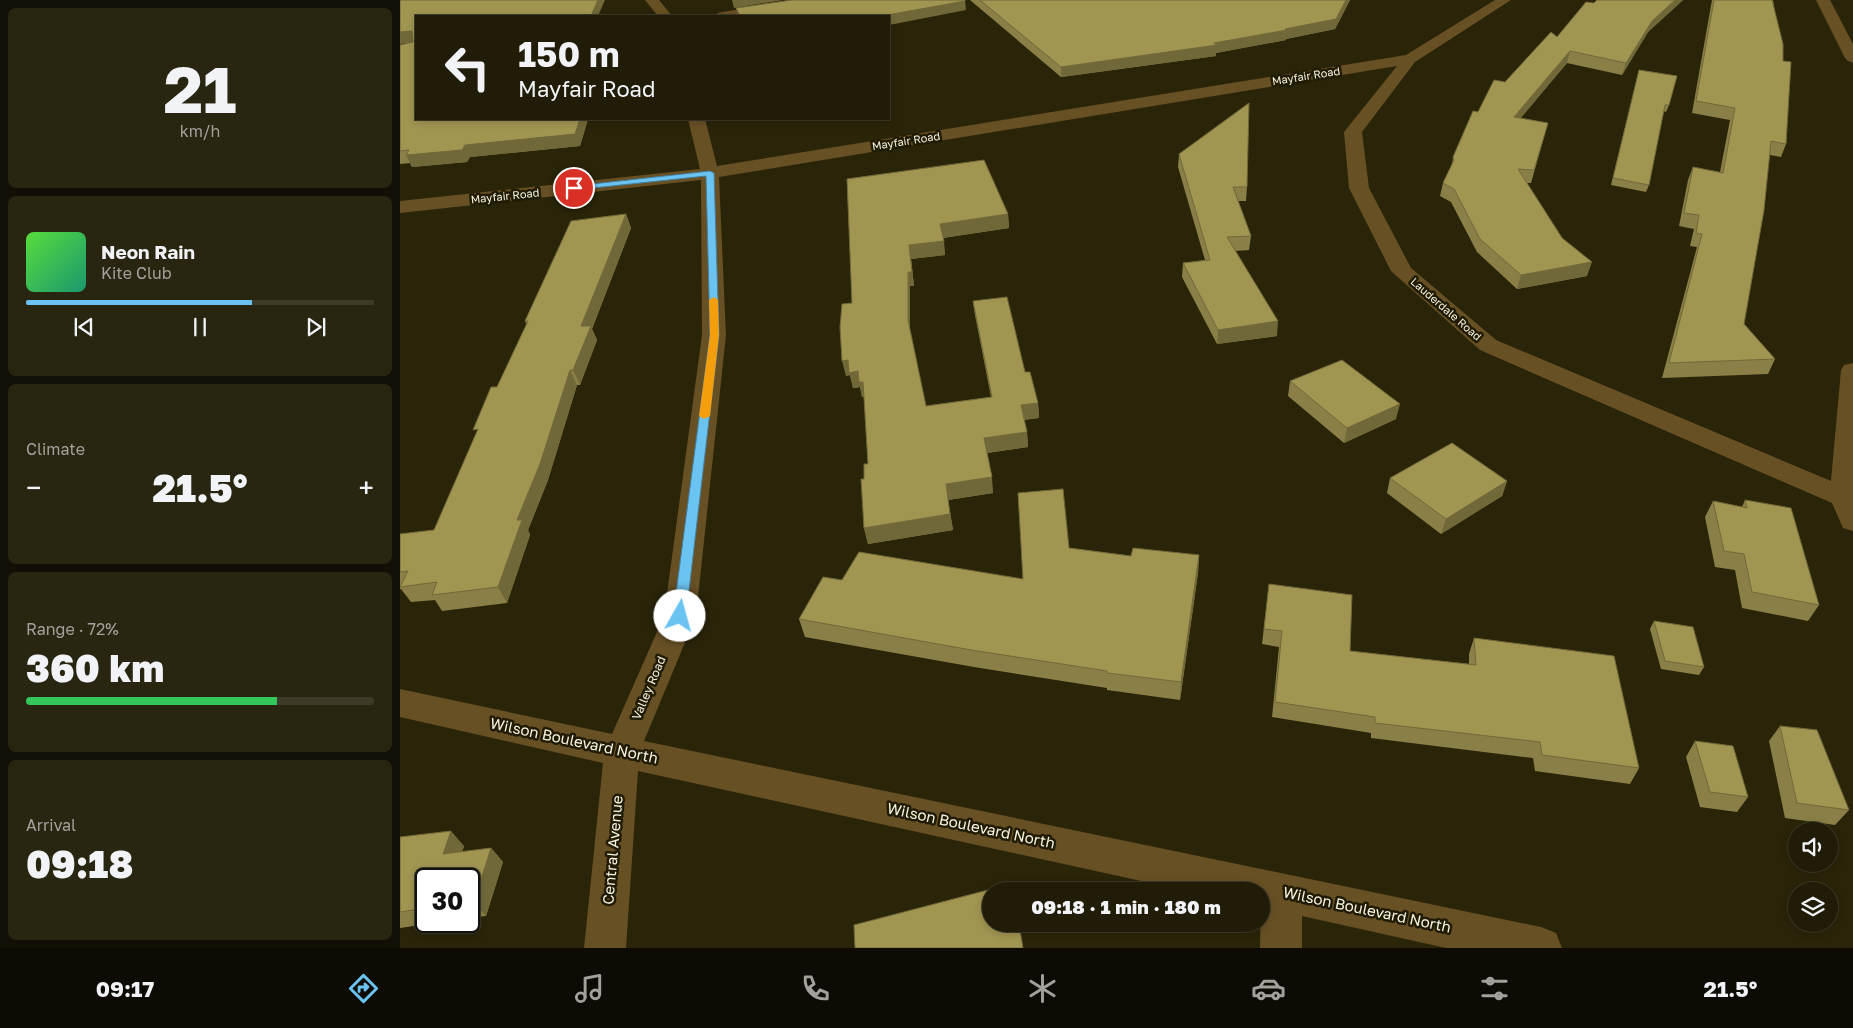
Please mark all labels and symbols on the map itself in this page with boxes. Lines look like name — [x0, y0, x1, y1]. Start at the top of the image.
street label: Mayfair Road — [1271, 64, 1341, 87]
street label: Mayfair Road — [871, 129, 941, 152]
pin — [553, 167, 595, 209]
street label: Mayfair Road — [470, 185, 540, 206]
street label: Lauderdale Road — [1408, 275, 1484, 343]
position arrow — [653, 589, 705, 641]
street label: Valley Road — [628, 654, 669, 722]
street label: Wilson Boulevard North — [489, 713, 660, 767]
street label: Central Avenue — [598, 794, 626, 905]
street label: Wilson Boulevard North — [886, 798, 1057, 852]
speed limit sign: 30 — [415, 868, 480, 933]
street label: Wilson Boulevard North — [1282, 882, 1453, 936]

